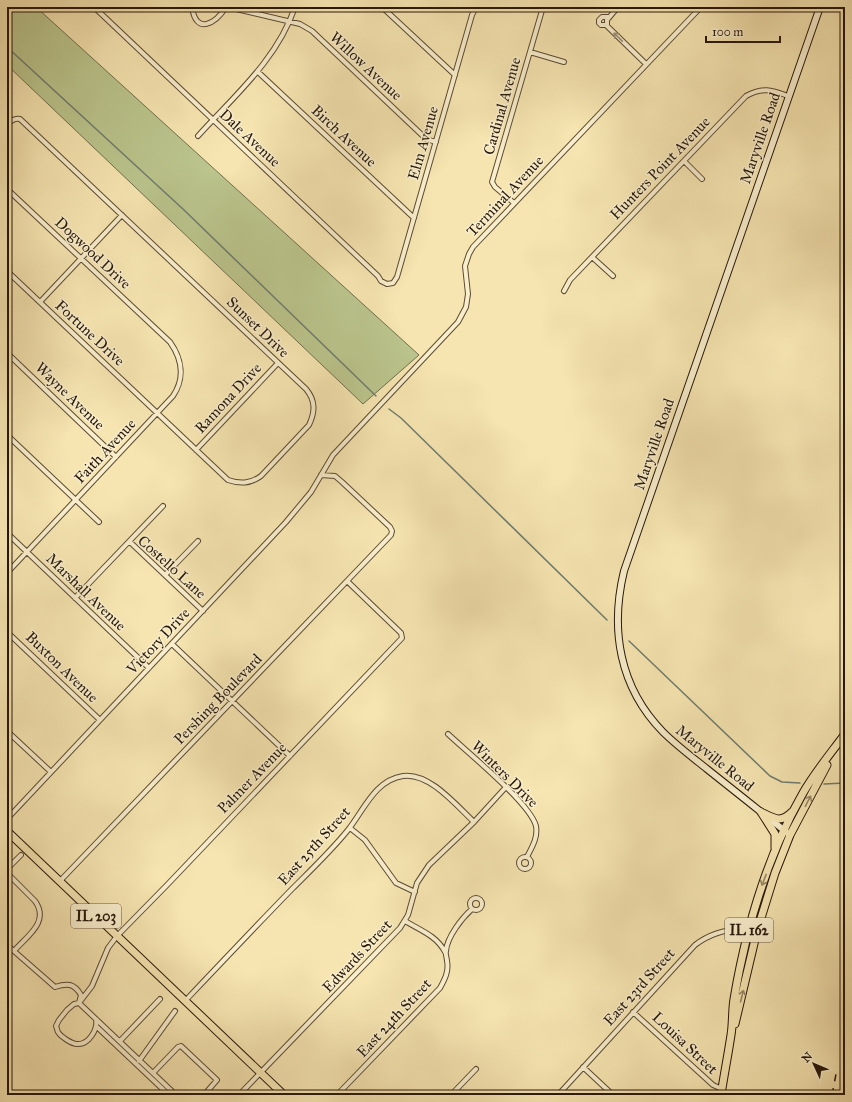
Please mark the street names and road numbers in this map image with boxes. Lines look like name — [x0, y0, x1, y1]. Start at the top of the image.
street label: Willow Avenue — [326, 28, 406, 104]
street label: Cardinal Avenue — [479, 55, 525, 157]
street label: Maryville Road — [736, 90, 784, 186]
street label: Birch Avenue — [308, 101, 380, 171]
street label: Elm Avenue — [404, 104, 442, 182]
street label: Dale Avenue — [216, 105, 284, 171]
street label: Hunters Point Avenue — [606, 113, 714, 223]
street label: Terminal Avenue — [463, 152, 547, 240]
street label: Dogwood Drive — [51, 213, 135, 293]
street label: Sunset Drive — [223, 293, 293, 361]
street label: Fortune Drive — [52, 296, 128, 370]
street label: Wayne Avenue — [32, 358, 108, 434]
street label: Ramona Drive — [191, 359, 265, 437]
street label: Maryville Road — [630, 396, 678, 492]
street label: Faith Avenue — [71, 415, 139, 487]
street label: Costello Lane — [134, 532, 210, 602]
street label: Marshall Avenue — [42, 549, 130, 635]
street label: Victory Drive — [122, 604, 193, 679]
street label: Buxton Avenue — [22, 628, 102, 706]
street label: Pershing Boulevard — [170, 650, 266, 748]
street label: Maryville Road — [672, 721, 758, 795]
street label: Winters Drive — [468, 737, 542, 811]
street label: Palmer Avenue — [214, 739, 290, 817]
street label: East 25th Street — [274, 802, 354, 889]
road number: IL 203 — [71, 904, 121, 928]
street label: Edwards Street — [319, 915, 396, 996]
road number: IL 162 — [725, 918, 773, 942]
street label: East 23rd Street — [599, 944, 679, 1029]
street label: East 24th Street — [353, 974, 435, 1061]
street label: Louisa Street — [648, 1008, 722, 1078]

